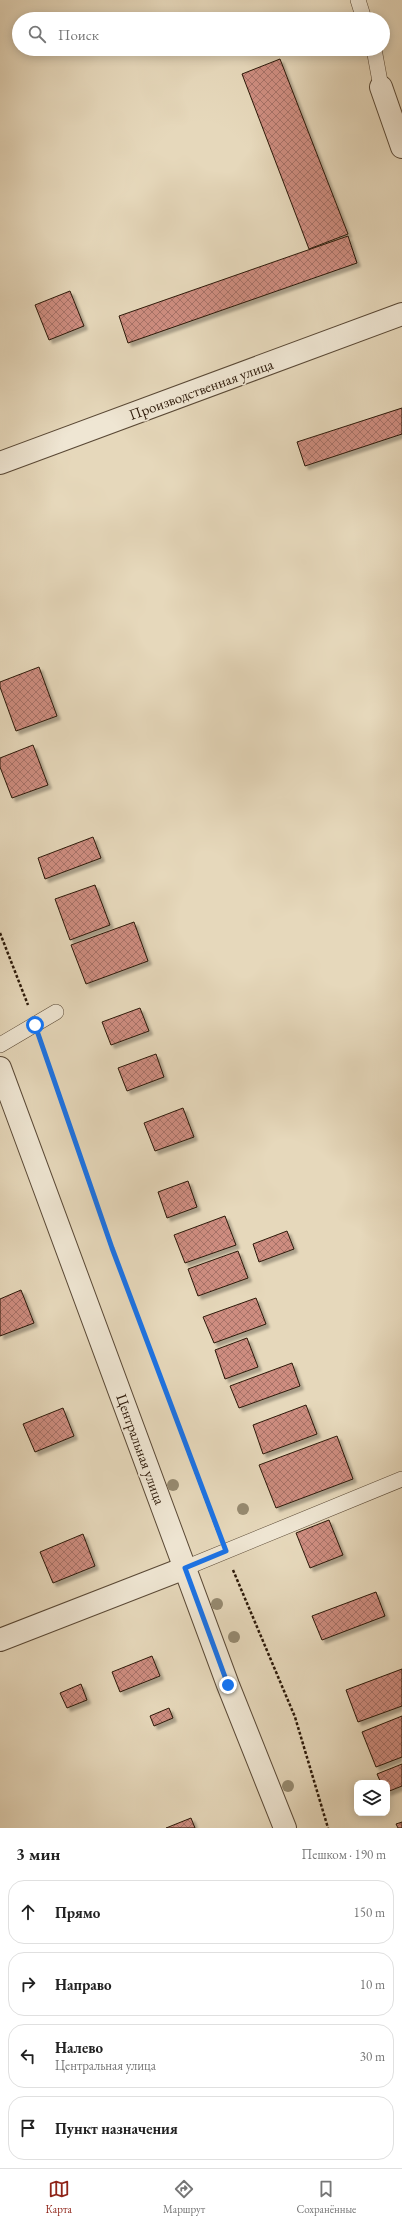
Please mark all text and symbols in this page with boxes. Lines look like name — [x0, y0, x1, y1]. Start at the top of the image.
search box — [12, 12, 390, 56]
icon: search — [26, 23, 48, 45]
text: Поиск — [58, 25, 99, 44]
street label: Производственная улица — [126, 354, 276, 424]
route start — [26, 1016, 44, 1034]
street label: Центральная улица — [112, 1391, 170, 1507]
route end — [219, 1676, 237, 1694]
map controls — [354, 1780, 390, 1816]
button: layers — [354, 1780, 390, 1816]
text: 3 мин — [16, 1843, 60, 1865]
text: Пешком · 190 m — [302, 1846, 386, 1863]
icon: ahead — [17, 1901, 39, 1923]
text: Прямо — [55, 1903, 100, 1922]
text: 150 m — [354, 1904, 385, 1921]
icon: right — [17, 1973, 39, 1995]
text: Направо — [55, 1975, 112, 1994]
text: 10 m — [360, 1976, 385, 1993]
text: Налево — [55, 2038, 103, 2057]
icon: left — [17, 2045, 39, 2067]
text: 30 m — [360, 2048, 385, 2065]
text: Центральная улица — [55, 2057, 156, 2074]
icon: arrive — [17, 2117, 39, 2139]
text: Пункт назначения — [55, 2119, 178, 2138]
tab: Карта — [46, 2178, 72, 2216]
tab: Маршрут — [163, 2178, 205, 2216]
tab: Сохранённые — [296, 2178, 356, 2216]

